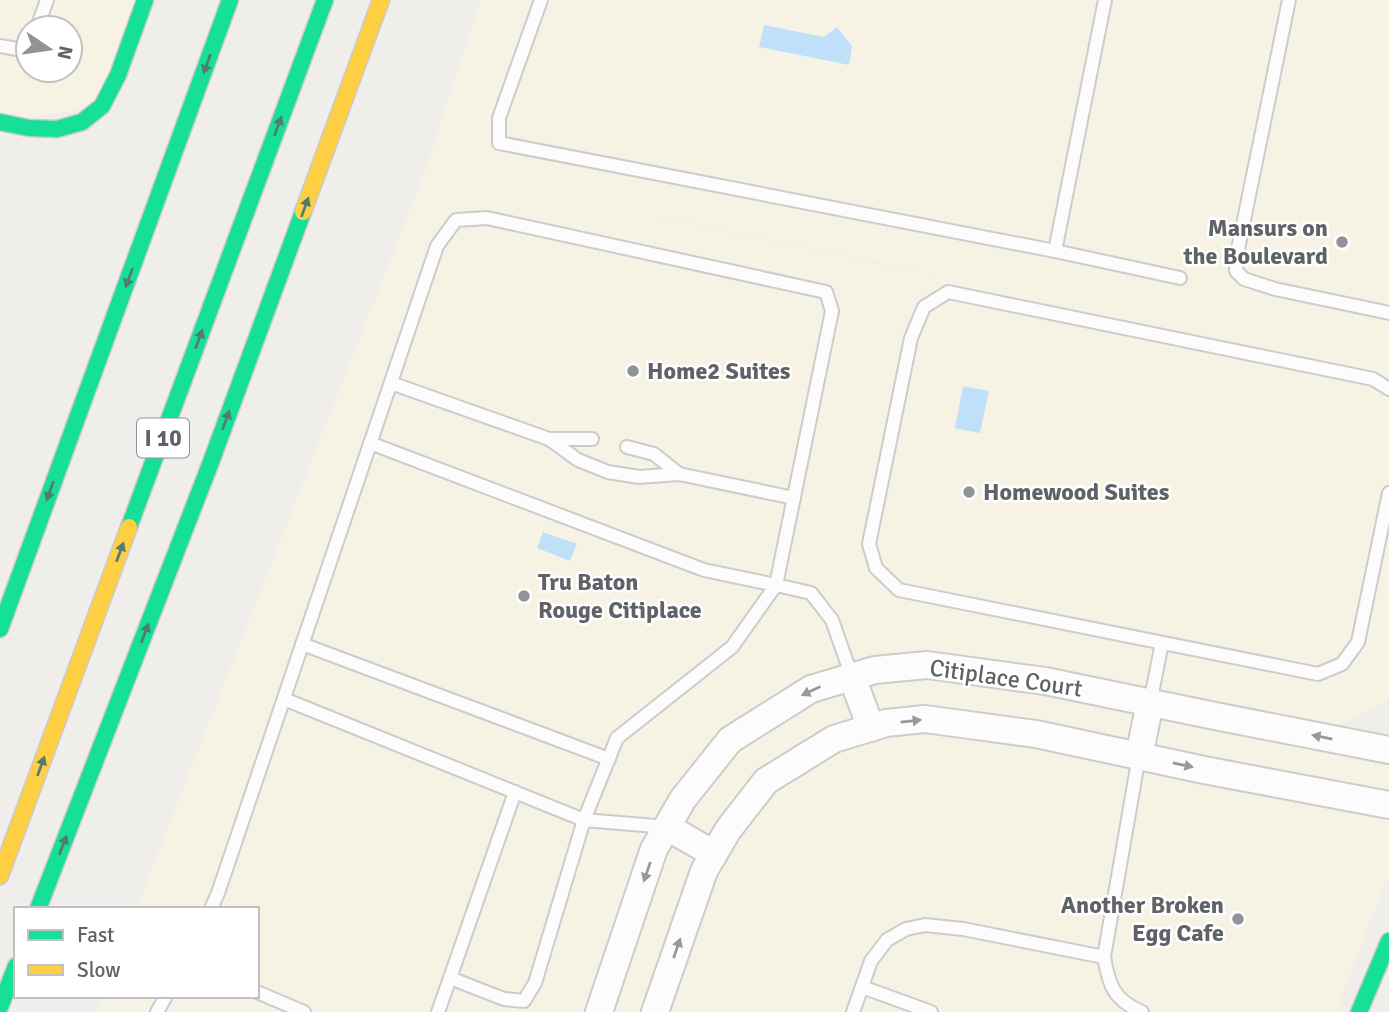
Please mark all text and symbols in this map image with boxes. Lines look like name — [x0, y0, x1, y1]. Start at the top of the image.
north arrow — [14, 14, 84, 84]
text: N — [51, 43, 78, 62]
one-way arrow — [201, 54, 212, 75]
one-way arrow — [273, 115, 284, 136]
one-way arrow — [300, 197, 311, 218]
place label: Mansurs on the Boulevard — [1182, 213, 1328, 271]
marker: Mansurs on the Boulevard — [1334, 234, 1350, 250]
one-way arrow — [123, 267, 134, 288]
one-way arrow — [194, 329, 205, 350]
place label: Home2 Suites — [647, 356, 791, 386]
marker: Home2 Suites — [625, 363, 641, 379]
one-way arrow — [221, 410, 232, 431]
road number: I 10 — [137, 418, 189, 458]
place label: Homewood Suites — [983, 477, 1170, 507]
one-way arrow — [45, 481, 56, 502]
marker: Homewood Suites — [961, 484, 977, 500]
one-way arrow — [115, 542, 126, 563]
place label: Tru Baton Rouge Citiplace — [538, 567, 702, 625]
marker: Tru Baton Rouge Citiplace — [516, 588, 532, 604]
one-way arrow — [139, 622, 150, 643]
street label: Citiplace Court — [928, 652, 1084, 704]
one-way arrow — [801, 685, 821, 697]
one-way arrow — [900, 715, 922, 726]
one-way arrow — [1311, 731, 1333, 742]
one-way arrow — [36, 755, 47, 776]
one-way arrow — [1172, 760, 1194, 771]
one-way arrow — [57, 835, 68, 856]
one-way arrow — [641, 861, 651, 882]
place label: Another Broken Egg Cafe — [1061, 890, 1224, 948]
legend — [14, 907, 259, 998]
marker: Another Broken Egg Cafe — [1230, 911, 1246, 927]
text: Fast — [77, 922, 114, 948]
one-way arrow — [672, 937, 683, 958]
text: Slow — [77, 957, 121, 983]

